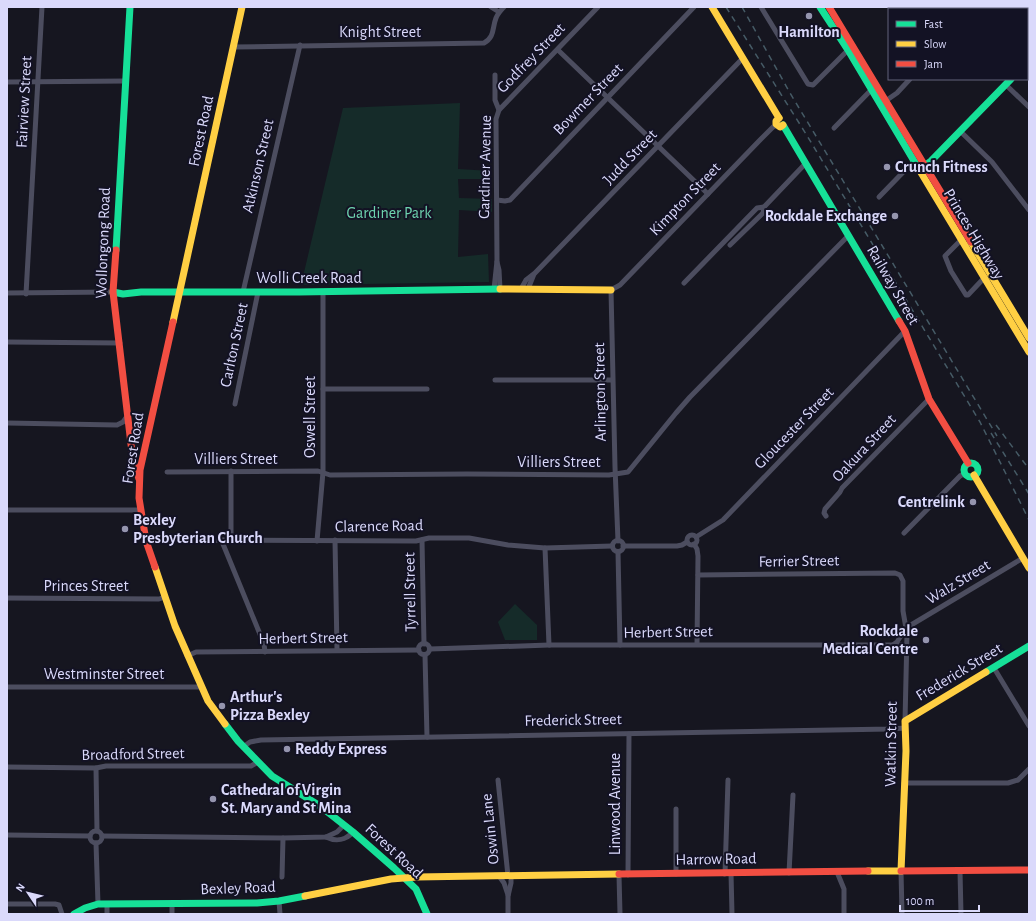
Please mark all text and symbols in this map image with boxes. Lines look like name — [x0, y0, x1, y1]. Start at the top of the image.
legend — [888, 8, 1028, 80]
marker: Hamilton — [804, 11, 814, 21]
text: Fast — [924, 18, 943, 30]
street label: Godfrey Street — [494, 20, 569, 97]
street label: Knight Street — [339, 24, 421, 40]
place label: Hamilton — [778, 24, 840, 40]
text: Slow — [924, 38, 946, 50]
street label: Fairview Street — [14, 56, 34, 148]
text: Jam — [924, 58, 943, 70]
street label: Bowmer Street — [550, 60, 626, 138]
street label: Forest Road — [186, 94, 216, 168]
street label: Gardiner Avenue — [476, 115, 494, 219]
street label: Atkinson Street — [239, 118, 277, 214]
street label: Judd Street — [600, 126, 660, 188]
street label: Kimpton Street — [646, 159, 724, 239]
place label: Crunch Fitness — [895, 159, 988, 175]
marker: Crunch Fitness — [882, 162, 892, 172]
street label: Princes Highway — [940, 186, 1007, 283]
street label: Wollongong Road — [93, 187, 113, 299]
park label: Gardiner Park — [346, 205, 432, 221]
place label: Rockdale Exchange — [765, 208, 887, 224]
marker: Rockdale Exchange — [890, 211, 900, 221]
street label: Railway Street — [863, 243, 922, 328]
street label: Wolli Creek Road — [256, 270, 362, 286]
street label: Carlton Street — [217, 301, 251, 389]
street label: Arlington Street — [591, 342, 609, 442]
street label: Oswell Street — [302, 376, 318, 458]
street label: Gloucester Street — [751, 384, 837, 472]
street label: Forest Road — [119, 411, 147, 485]
street label: Oakura Street — [829, 411, 899, 485]
street label: Villiers Street — [194, 451, 278, 467]
street label: Villiers Street — [517, 454, 601, 470]
place label: Centrelink — [898, 494, 965, 510]
marker: Centrelink — [968, 497, 978, 507]
place label: Bexley Presbyterian Church — [133, 512, 263, 547]
street label: Clarence Road — [335, 517, 423, 535]
marker: Bexley Presbyterian Church — [120, 524, 130, 534]
street label: Tyrrell Street — [401, 552, 420, 632]
street label: Ferrier Street — [758, 552, 840, 570]
street label: Walz Street — [923, 557, 993, 607]
street label: Princes Street — [43, 578, 129, 594]
street label: Herbert Street — [623, 623, 713, 641]
place label: Rockdale Medical Centre — [822, 623, 918, 657]
street label: Herbert Street — [258, 629, 348, 647]
marker: Rockdale Medical Centre — [921, 635, 931, 645]
street label: Frederick Street — [913, 640, 1005, 704]
street label: Westminster Street — [44, 666, 164, 682]
place label: Arthur's Pizza Bexley — [230, 689, 311, 724]
marker: Arthur's Pizza Bexley — [217, 701, 227, 711]
street label: Watkin Street — [882, 701, 900, 787]
street label: Frederick Street — [524, 711, 622, 729]
place label: Reddy Express — [295, 741, 387, 758]
marker: Reddy Express — [282, 744, 292, 754]
street label: Broadford Street — [81, 745, 185, 763]
street label: Linwood Avenue — [607, 753, 623, 855]
place label: Cathedral of Virgin St. Mary and St Mina — [221, 782, 352, 817]
street label: Oswin Lane — [478, 793, 502, 865]
marker: Cathedral of Virgin St. Mary and St Mina — [208, 794, 218, 804]
street label: Forest Road — [362, 821, 426, 881]
street label: Harrow Road — [675, 850, 757, 868]
north arrow — [8, 873, 48, 913]
street label: Bexley Road — [200, 879, 276, 898]
text: N — [14, 881, 27, 894]
scale bar — [900, 887, 979, 913]
text: 100 m — [906, 895, 934, 907]

